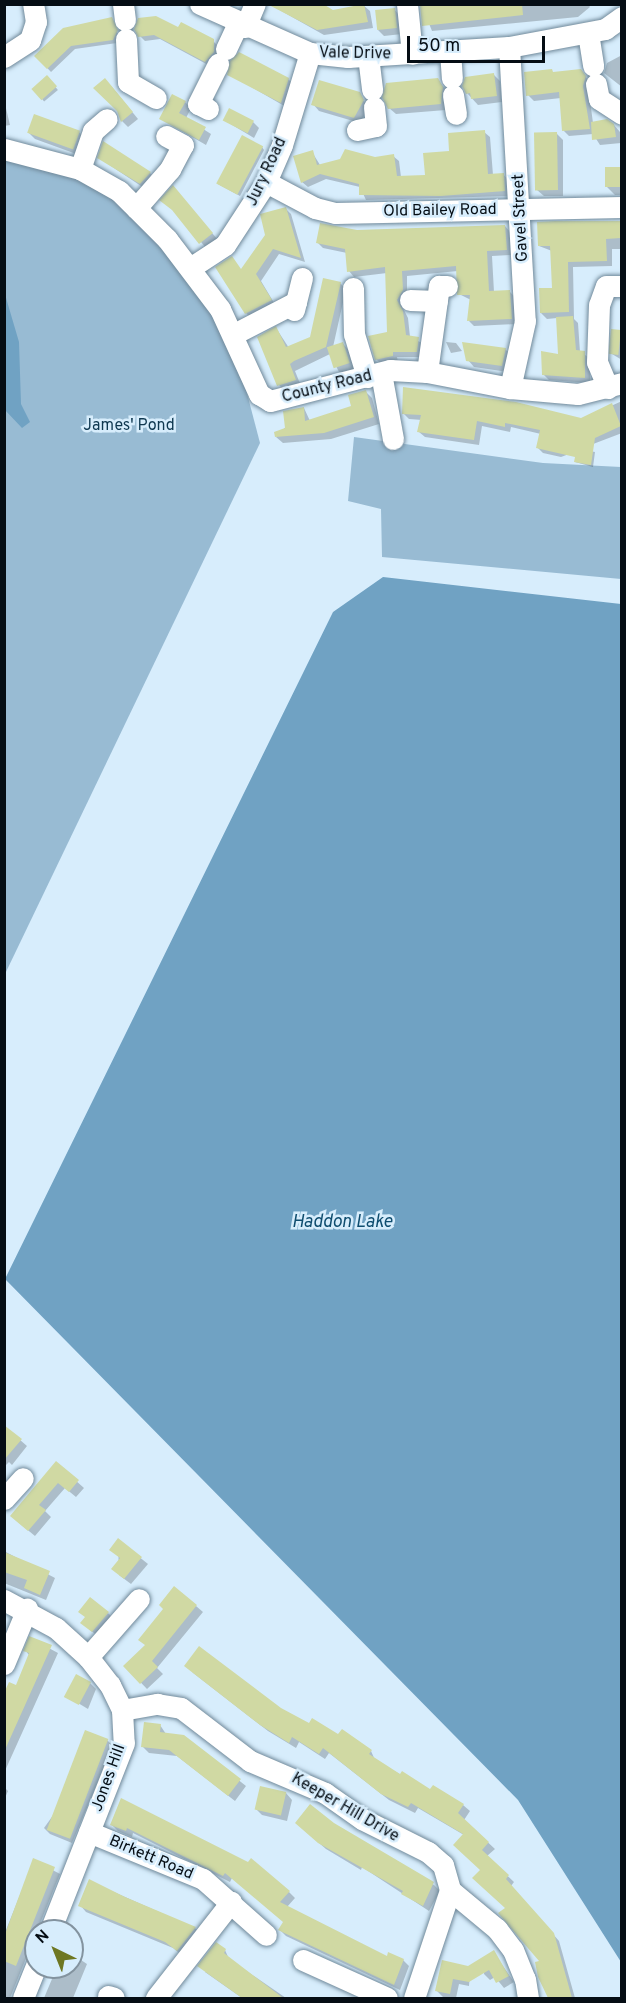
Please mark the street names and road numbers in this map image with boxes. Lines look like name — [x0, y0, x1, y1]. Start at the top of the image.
street label: Vale Drive — [319, 44, 391, 64]
street label: Jury Road — [243, 135, 291, 209]
street label: Gavel Street — [509, 174, 533, 262]
street label: Old Bailey Road — [383, 200, 497, 222]
street label: County Road — [280, 367, 374, 407]
street label: Jones Hill — [88, 1742, 130, 1814]
street label: Keeper Hill Drive — [288, 1769, 402, 1847]
street label: Birkett Road — [106, 1832, 196, 1884]

